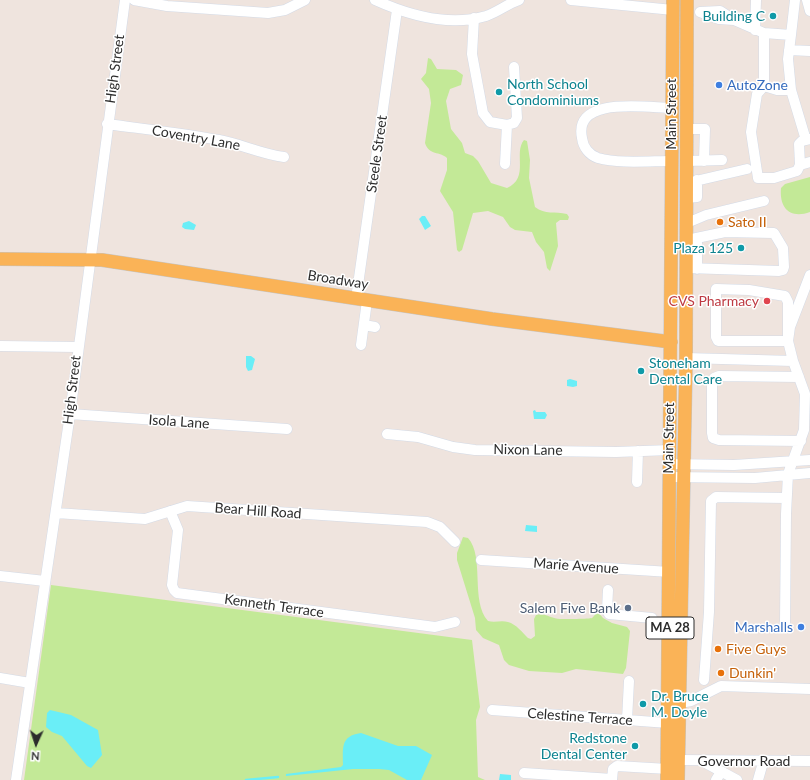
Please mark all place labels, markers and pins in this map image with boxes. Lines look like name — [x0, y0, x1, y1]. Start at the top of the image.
place label: Building C — [702, 8, 765, 24]
marker: Building C — [768, 11, 778, 21]
place label: North School Condominiums — [507, 76, 599, 108]
place label: AutoZone — [727, 77, 788, 93]
marker: AutoZone — [714, 80, 724, 90]
marker: North School Condominiums — [494, 87, 504, 97]
place label: Sato II — [728, 214, 767, 230]
marker: Sato II — [715, 217, 725, 227]
place label: Plaza 125 — [673, 240, 733, 256]
marker: Plaza 125 — [736, 243, 746, 253]
place label: CVS Pharmacy — [669, 293, 759, 309]
marker: CVS Pharmacy — [762, 296, 772, 306]
place label: Stoneham Dental Care — [649, 355, 722, 388]
marker: Stoneham Dental Care — [636, 366, 646, 376]
place label: Salem Five Bank — [520, 600, 620, 616]
marker: Salem Five Bank — [623, 603, 633, 613]
place label: Marshalls — [735, 619, 793, 635]
marker: Marshalls — [796, 622, 806, 632]
place label: Five Guys — [726, 641, 786, 657]
marker: Five Guys — [713, 644, 723, 654]
place label: Dunkin' — [729, 665, 776, 681]
marker: Dunkin' — [716, 668, 726, 678]
place label: Dr. Bruce M. Doyle — [651, 688, 709, 720]
marker: Dr. Bruce M. Doyle — [638, 699, 648, 709]
place label: Redstone Dental Center — [541, 730, 627, 762]
marker: Redstone Dental Center — [630, 741, 640, 751]

